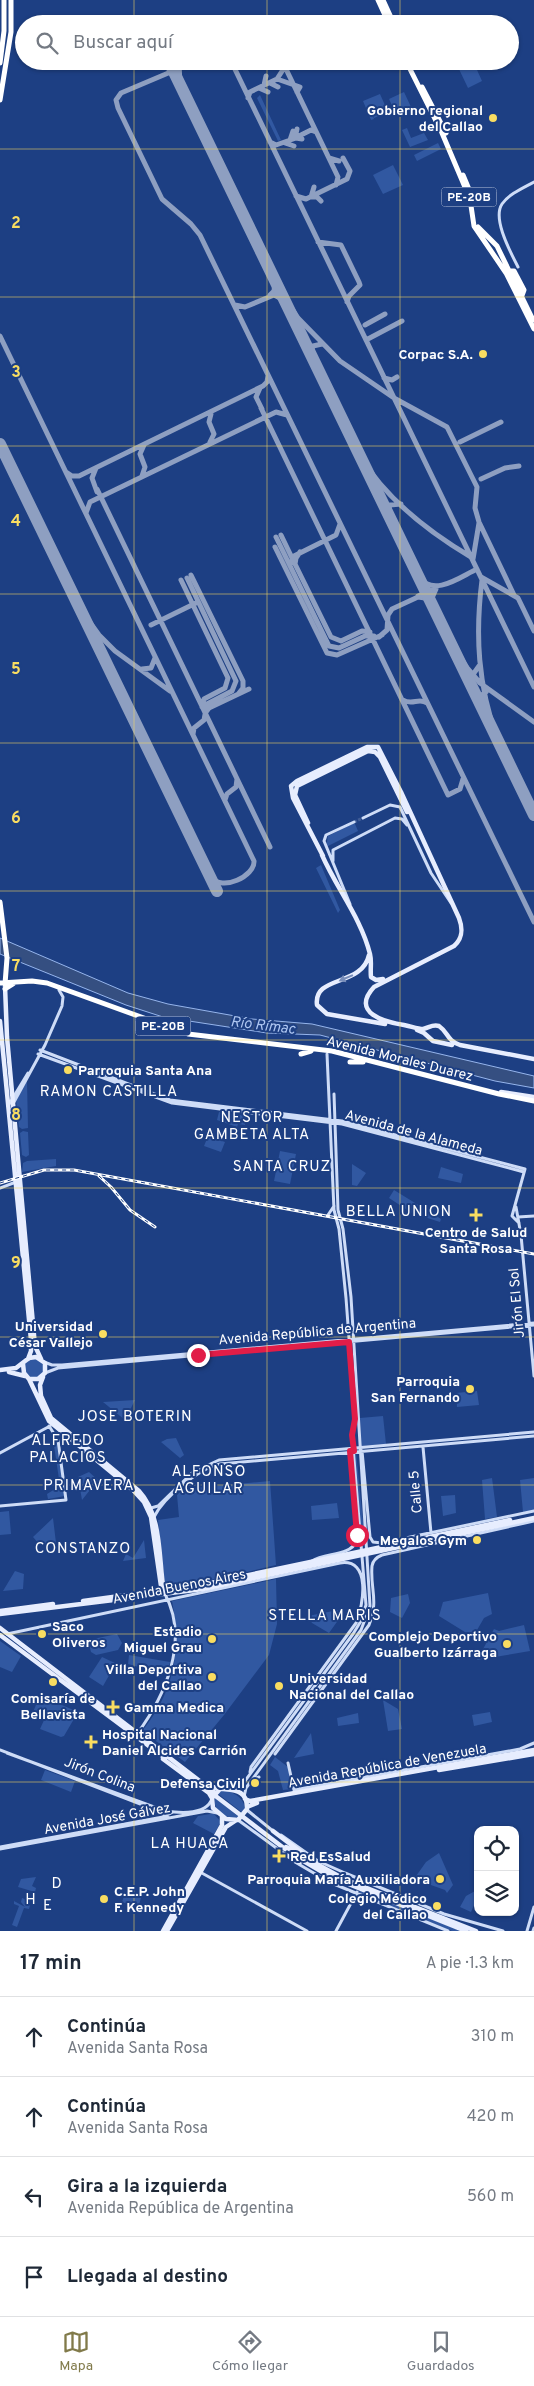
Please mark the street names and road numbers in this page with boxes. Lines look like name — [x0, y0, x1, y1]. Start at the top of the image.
road number: PE-20B — [442, 188, 496, 206]
road number: PE-20B — [136, 1016, 190, 1036]
street label: Avenida Morales Duarez — [324, 1033, 475, 1086]
street label: Avenida de la Alameda — [343, 1107, 484, 1160]
street label: Jirón El Sol — [506, 1267, 529, 1339]
street label: Avenida República de Argentina — [218, 1315, 417, 1350]
street label: Calle 5 — [406, 1470, 427, 1514]
street label: Avenida Buenos Aires — [111, 1566, 247, 1609]
street label: Avenida República de Venezuela — [287, 1741, 488, 1792]
street label: Jirón Colina — [62, 1754, 137, 1797]
street label: Avenida José Gálvez — [43, 1800, 172, 1839]

